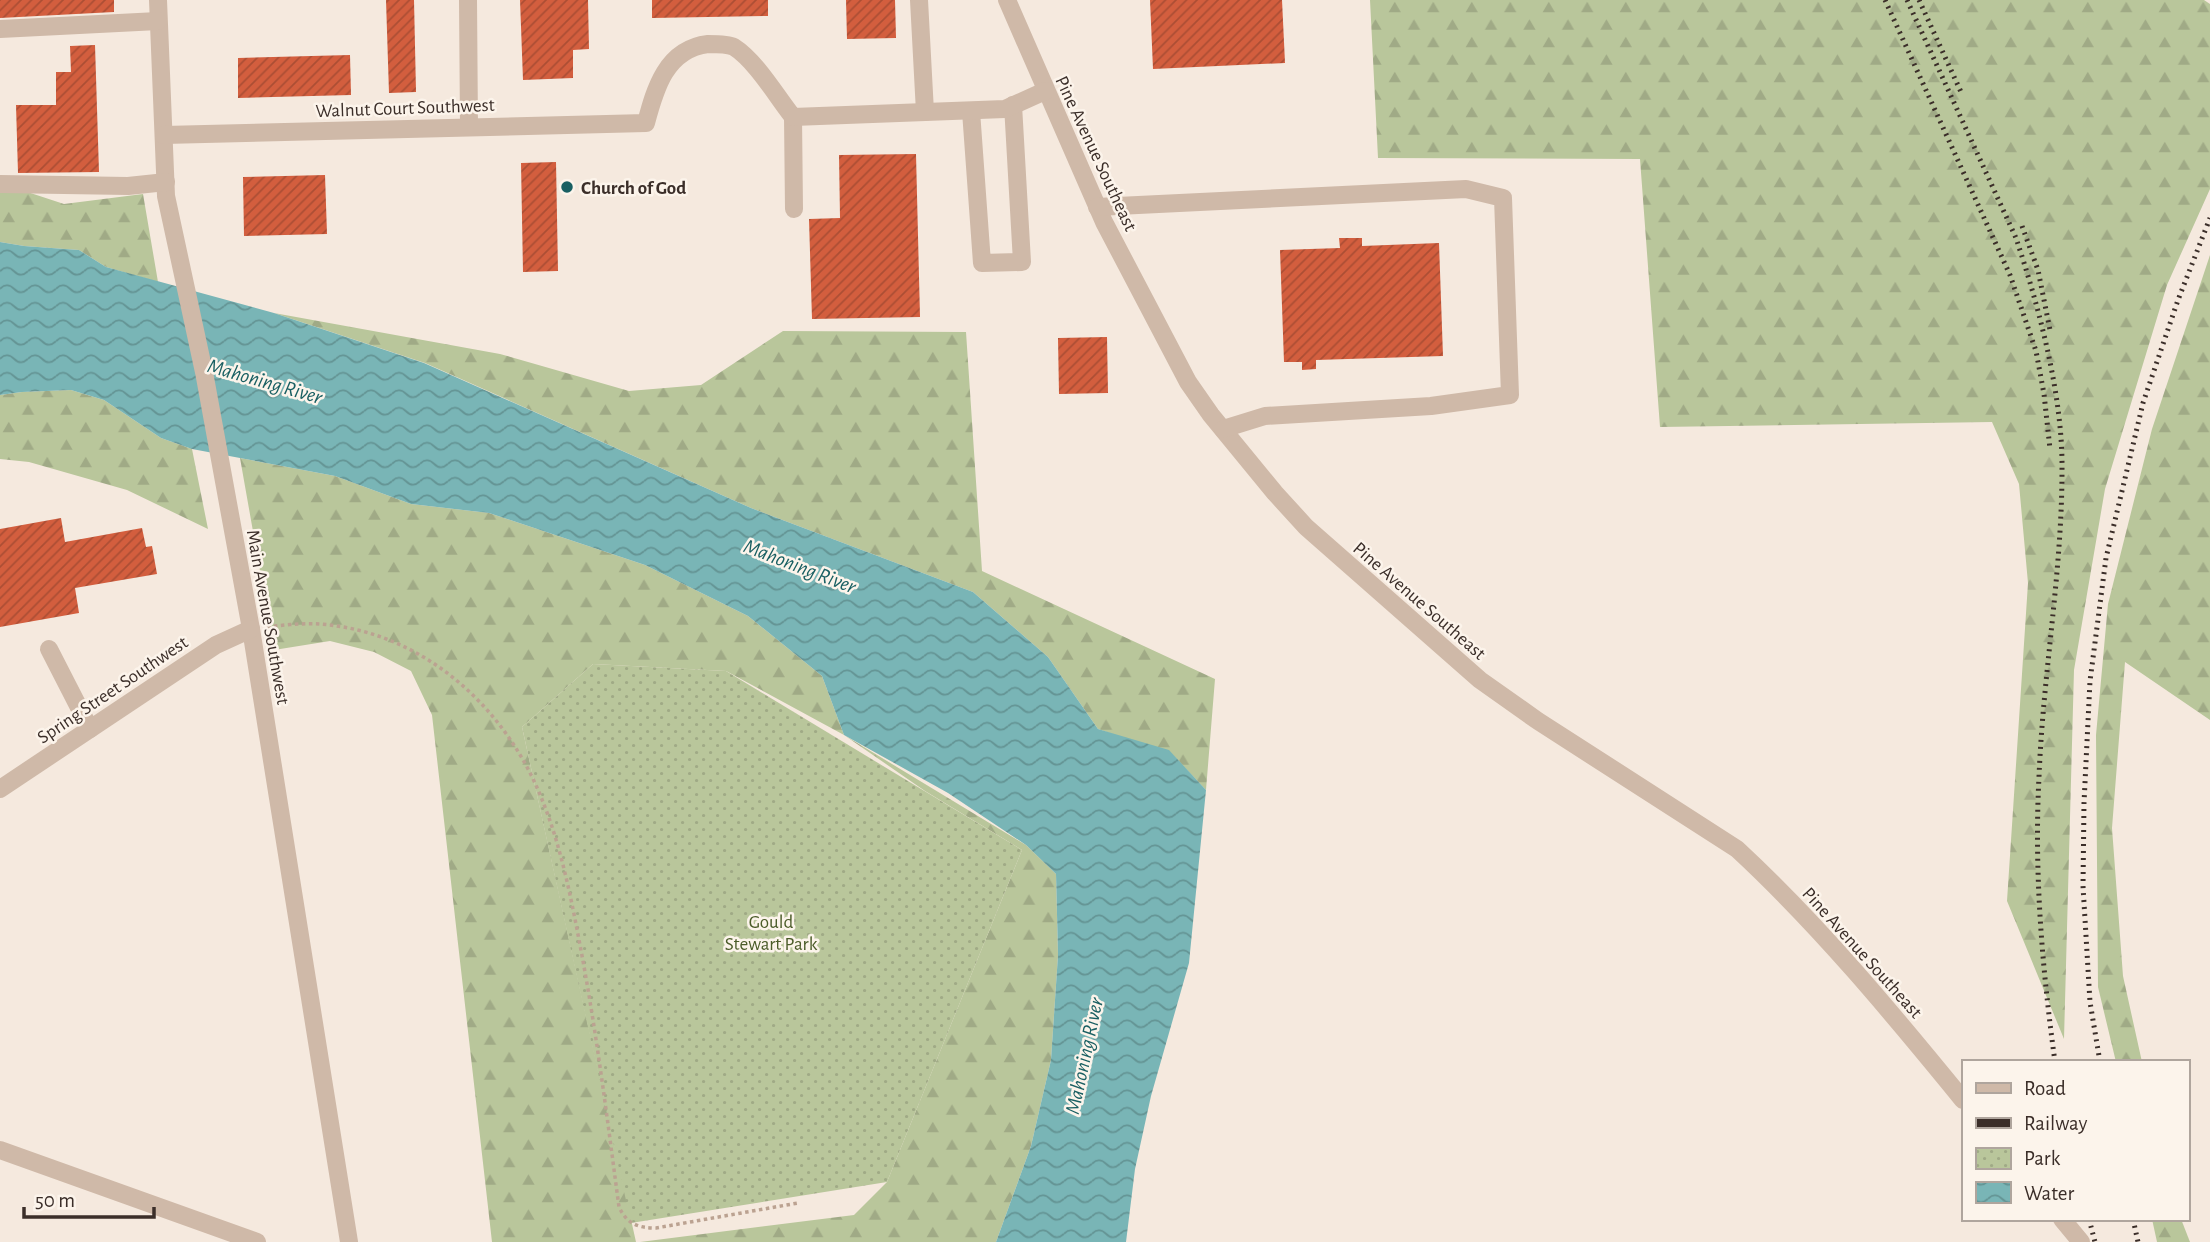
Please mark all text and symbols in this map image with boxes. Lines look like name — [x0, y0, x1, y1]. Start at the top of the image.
street label: Pine Avenue Southeast — [1051, 73, 1140, 234]
street label: Walnut Court Southwest — [315, 96, 495, 121]
marker: Church of God — [559, 179, 575, 195]
place label: Church of God — [581, 179, 686, 198]
water label: Mahoning River — [205, 355, 326, 408]
street label: Main Avenue Southwest — [243, 528, 292, 706]
water label: Mahoning River — [741, 535, 860, 598]
street label: Pine Avenue Southeast — [1349, 539, 1489, 664]
street label: Spring Street Southwest — [34, 633, 191, 748]
street label: Pine Avenue Southeast — [1798, 884, 1925, 1022]
park label: Gould Stewart Park — [725, 913, 818, 954]
water label: Mahoning River — [1062, 995, 1107, 1116]
legend — [1962, 1060, 2189, 1221]
text: Road — [2024, 1078, 2066, 1099]
text: Railway — [2024, 1113, 2087, 1134]
text: Park — [2024, 1148, 2061, 1169]
scale bar — [24, 1176, 154, 1220]
text: Water — [2024, 1183, 2074, 1204]
text: 50 m — [35, 1190, 75, 1211]

